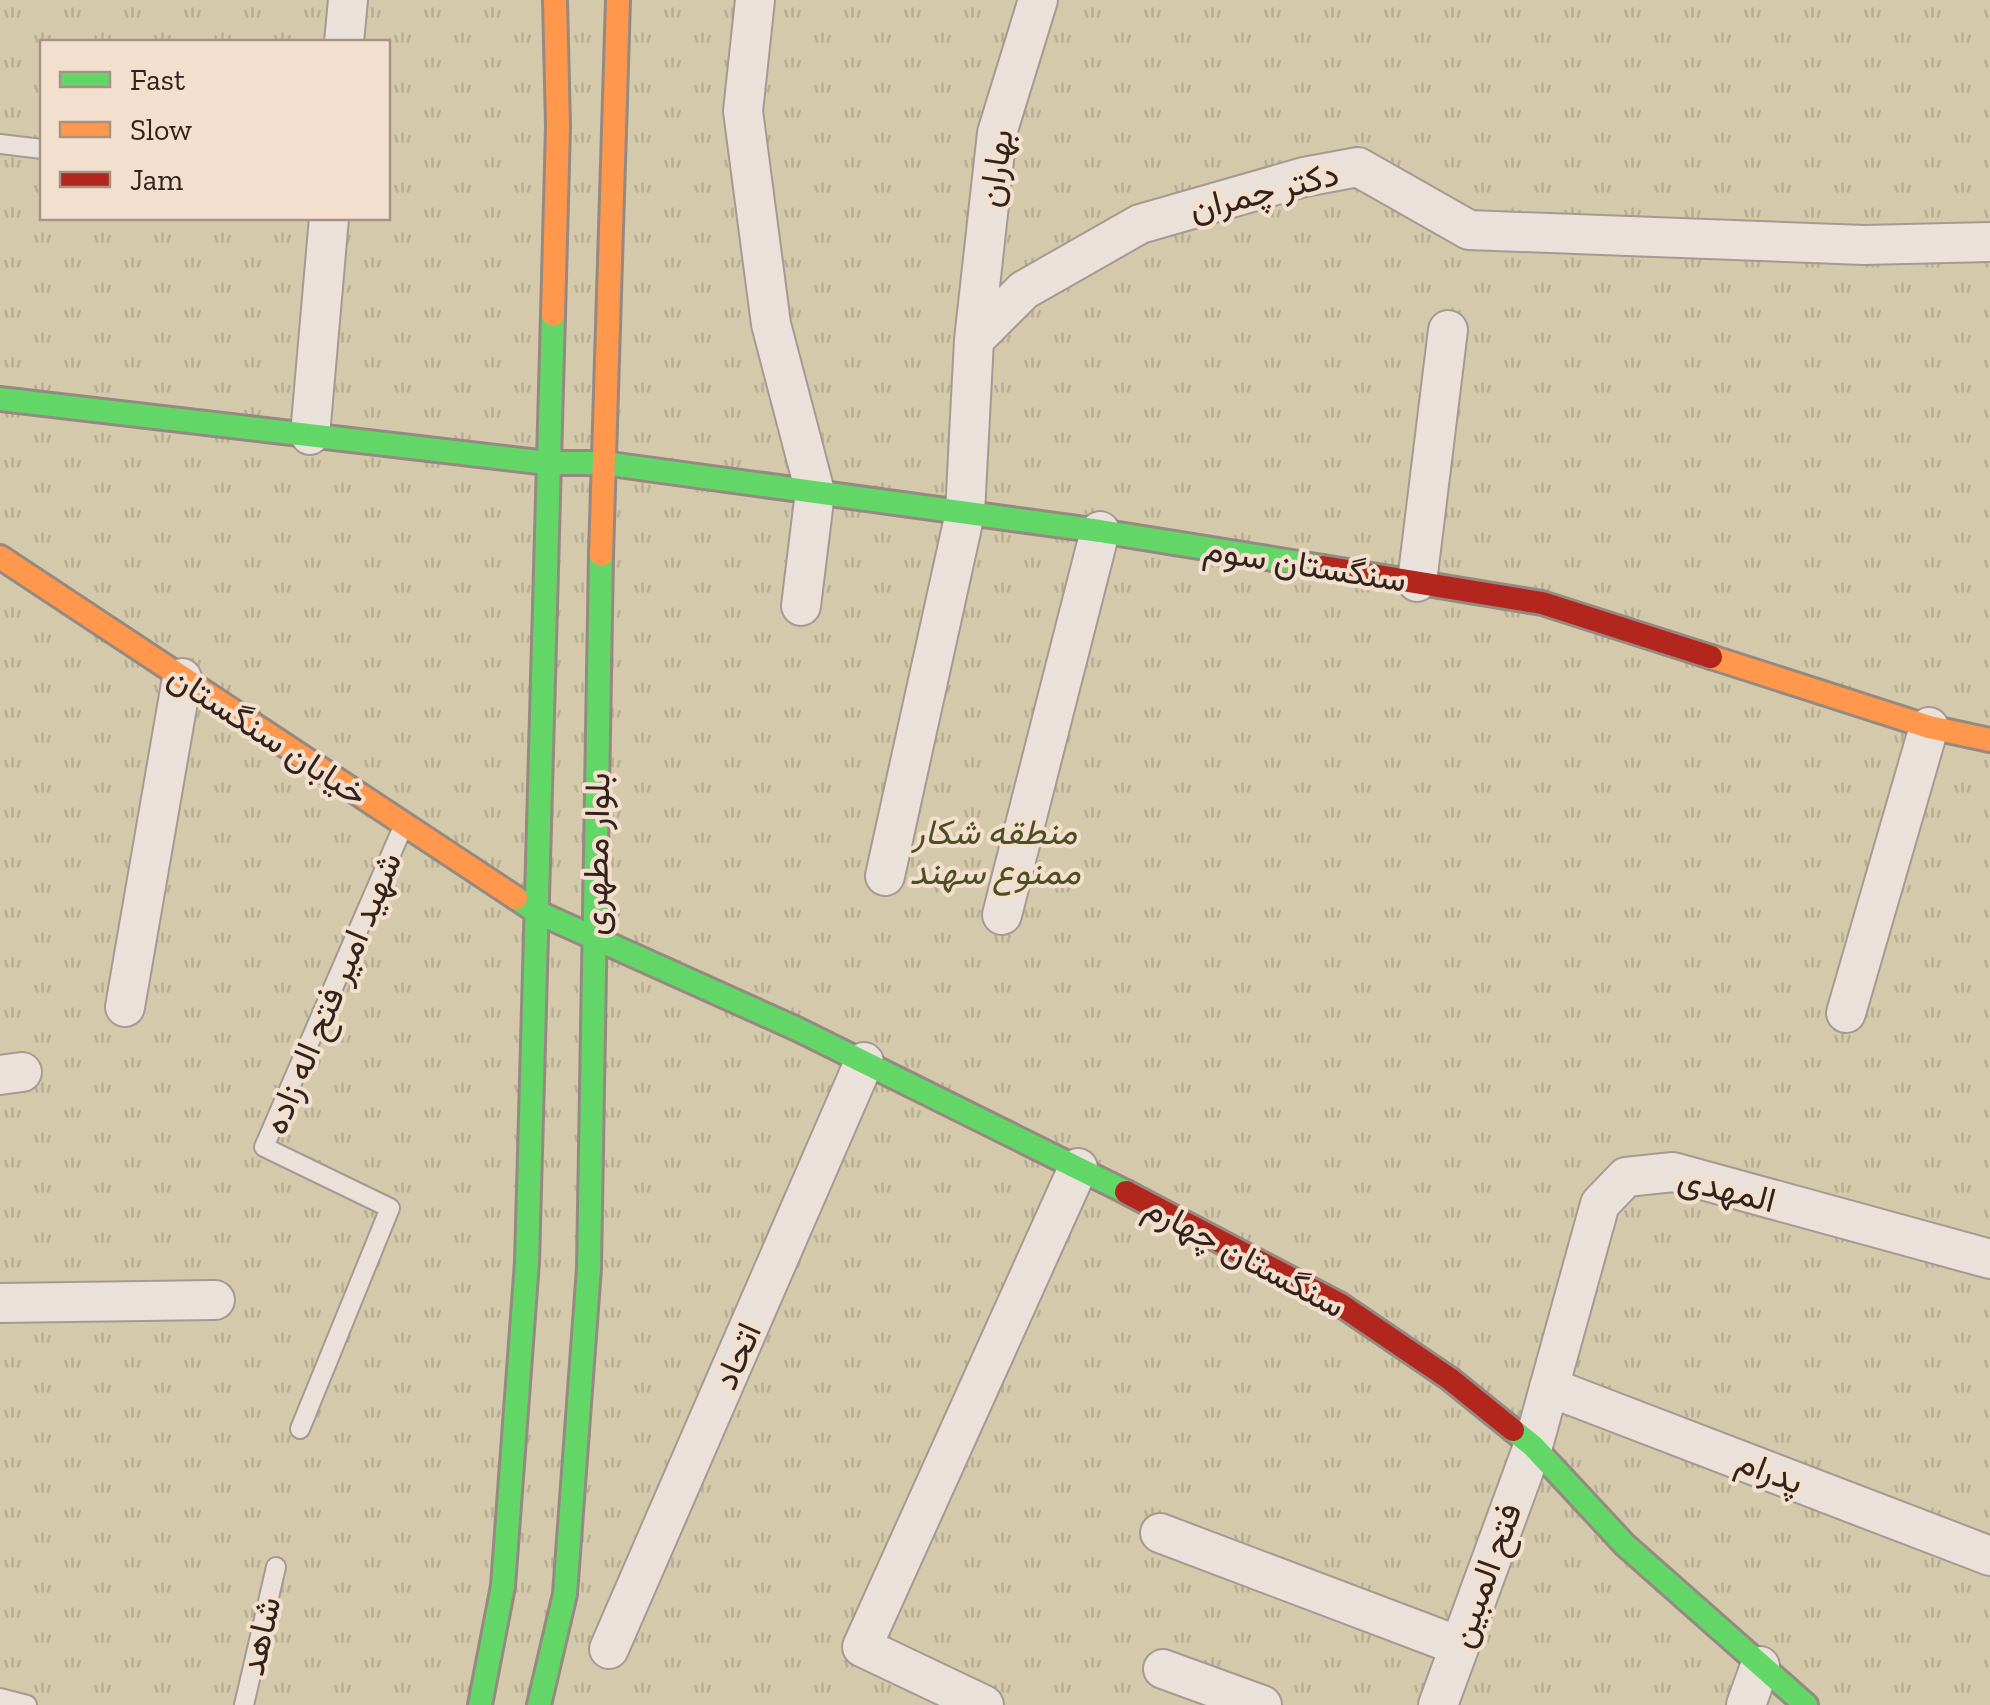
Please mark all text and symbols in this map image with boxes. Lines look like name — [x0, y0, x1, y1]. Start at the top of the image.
legend — [40, 40, 390, 220]
text: Fast — [130, 62, 185, 98]
text: Slow — [130, 112, 192, 148]
street label: بهاران — [968, 126, 1023, 210]
street label: دکتر چمران — [1185, 152, 1344, 233]
text: Jam — [130, 162, 183, 198]
street label: سنگستان سوم — [1200, 527, 1410, 603]
street label: خیابان سنگستان — [160, 655, 376, 815]
street label: بلوار مطهری — [574, 772, 619, 936]
park label: منطقه شکار ممنوع سهند — [910, 811, 1081, 896]
street label: شهید امیر فتح اله زاده — [254, 846, 413, 1141]
street label: المهدی — [1674, 1157, 1780, 1222]
street label: سنگستان چهارم — [1136, 1186, 1352, 1329]
street label: اتحاد — [704, 1316, 770, 1396]
street label: پدرام — [1730, 1439, 1809, 1506]
street label: فتح المبین — [1440, 1497, 1533, 1654]
street label: شاهد — [231, 1592, 289, 1680]

